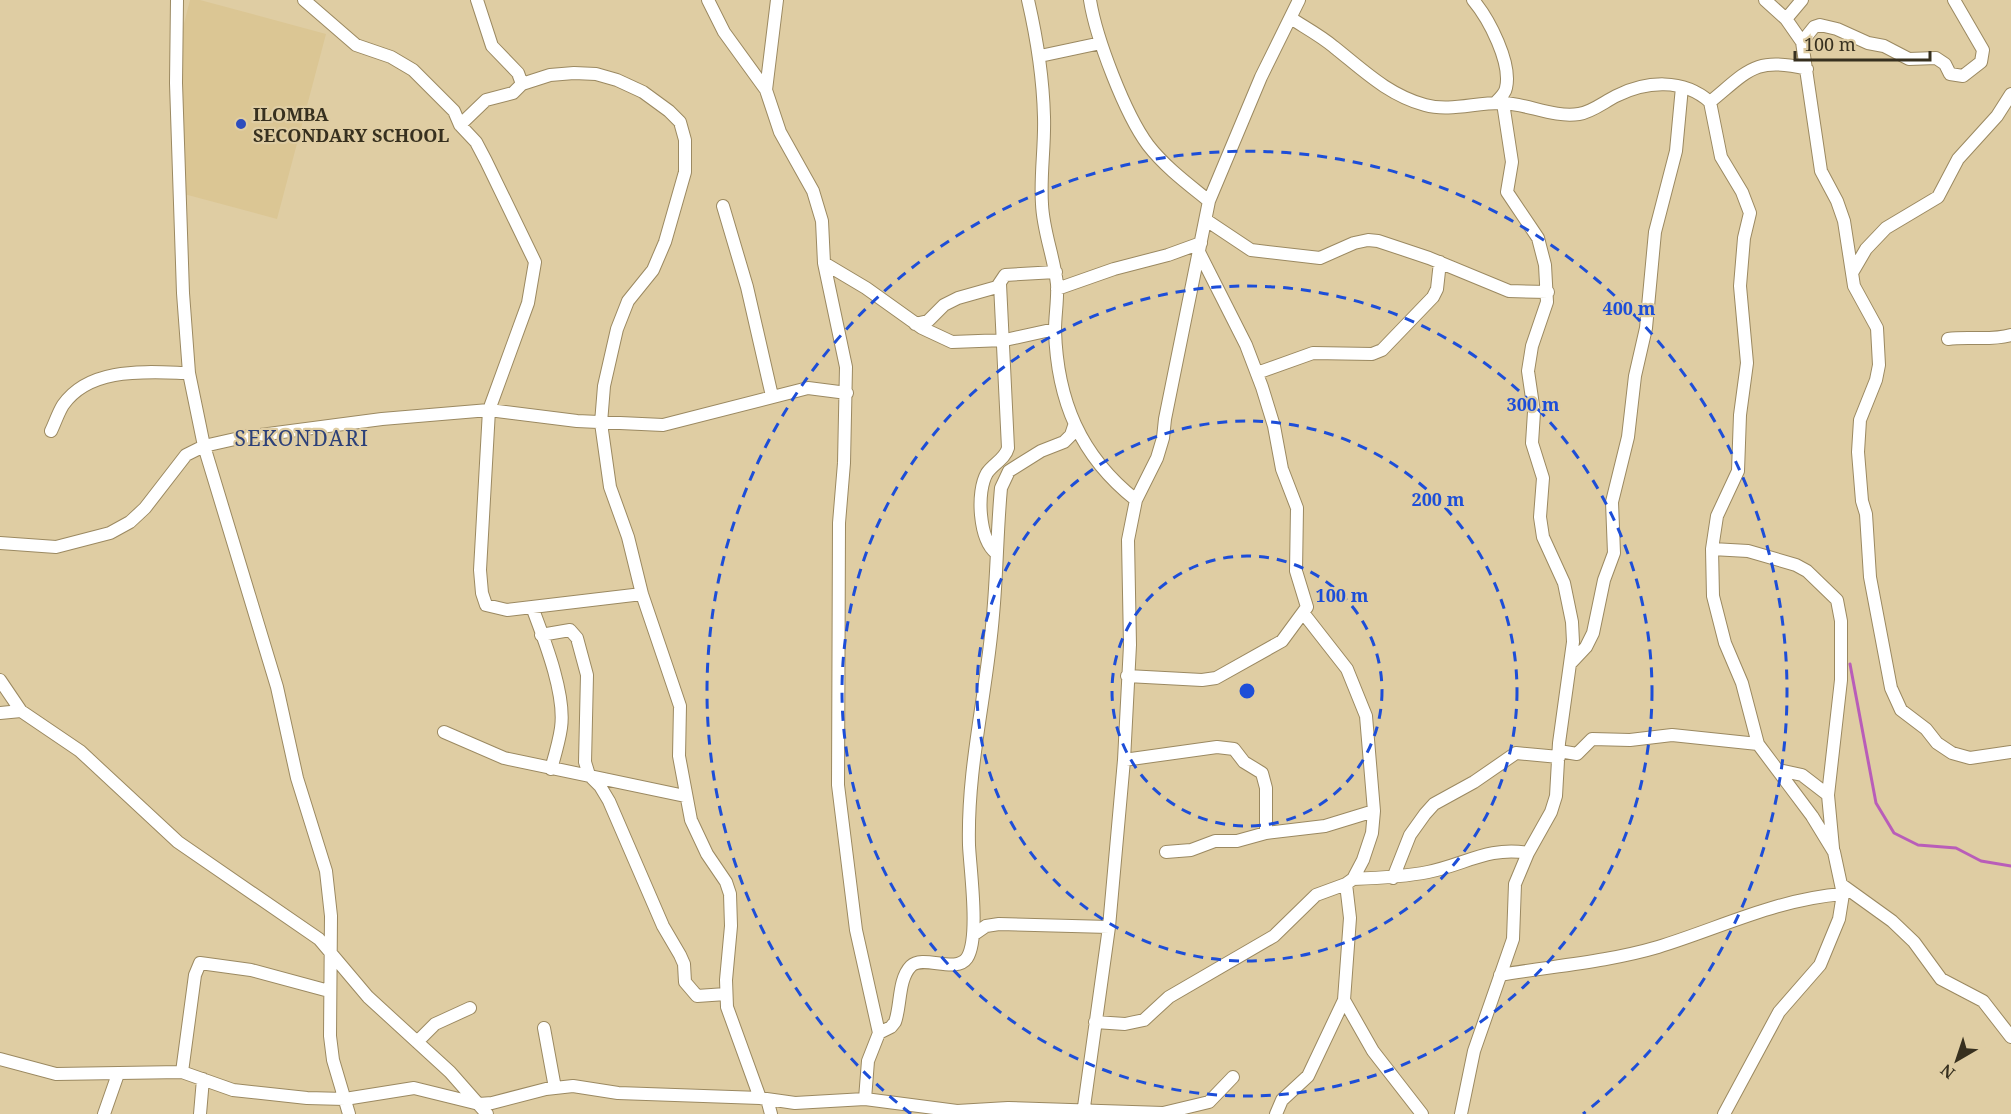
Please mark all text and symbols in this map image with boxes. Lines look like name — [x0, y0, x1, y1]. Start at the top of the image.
scale bar — [1795, 24, 1930, 62]
text: 100 m — [1804, 32, 1856, 56]
place label: ILOMBA SECONDARY SCHOOL — [253, 102, 450, 147]
marker: ILOMBA SECONDARY SCHOOL — [234, 117, 248, 131]
text: 400 m — [1603, 296, 1656, 320]
text: 300 m — [1507, 392, 1560, 416]
district label: SEKONDARI — [234, 424, 370, 452]
text: 200 m — [1412, 487, 1465, 511]
text: 100 m — [1316, 583, 1369, 607]
centre of rings — [1237, 681, 1257, 701]
north arrow — [1927, 1030, 1987, 1090]
text: N — [1935, 1059, 1959, 1084]

